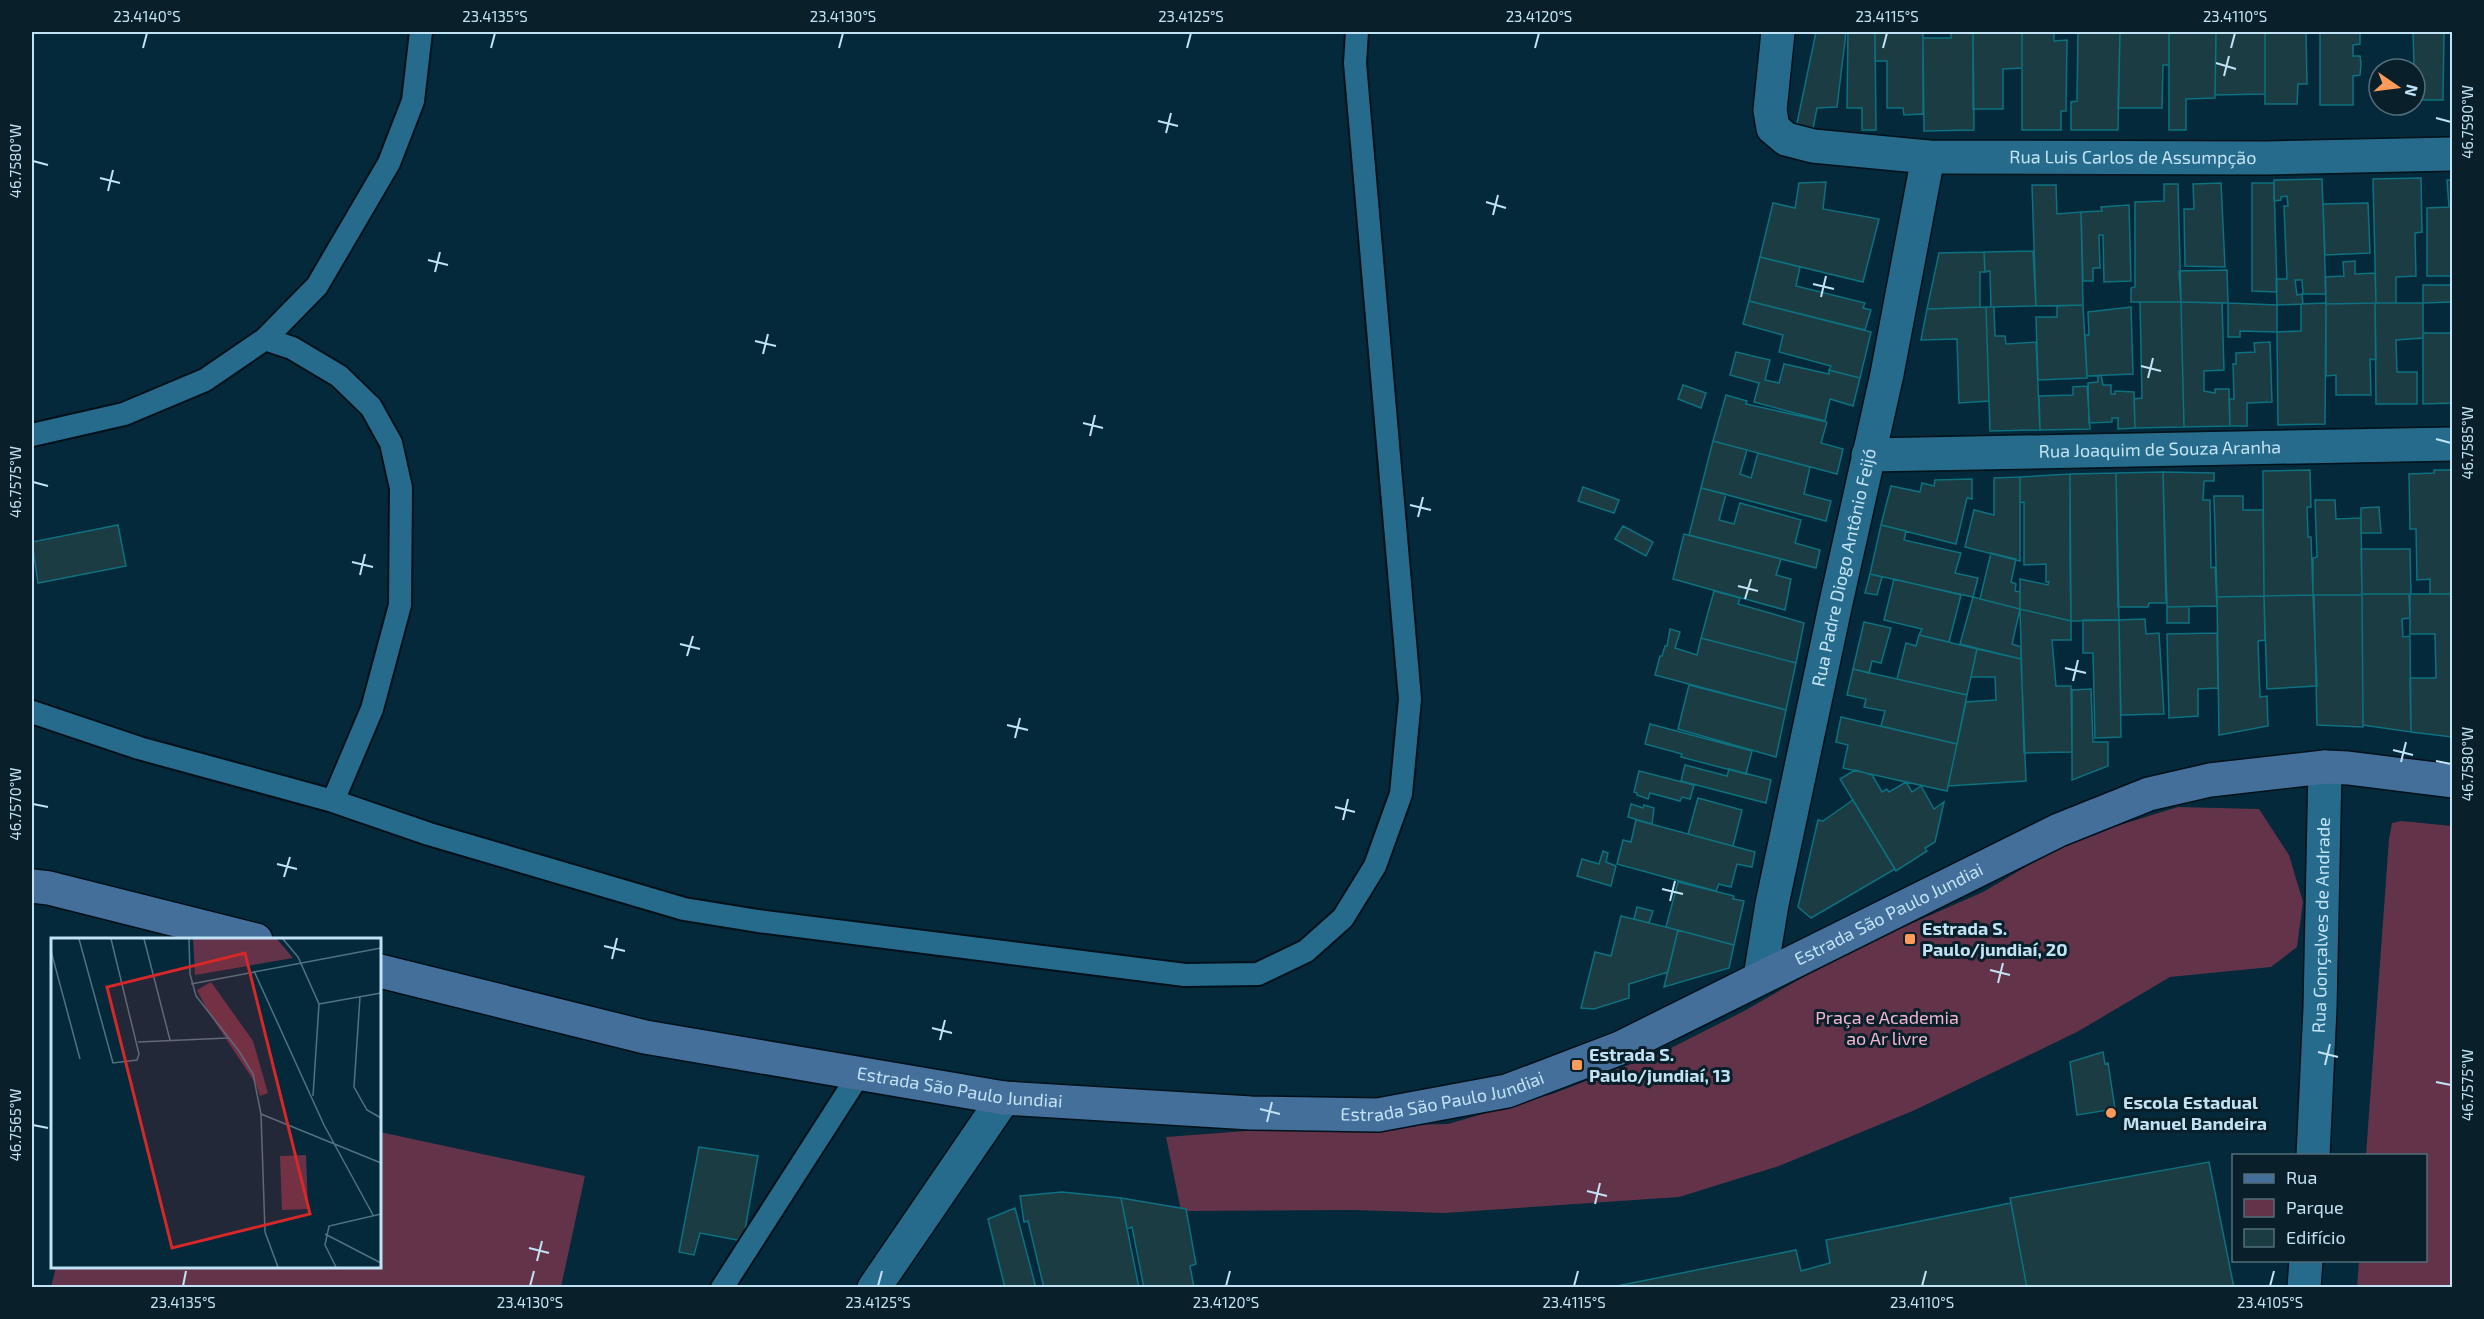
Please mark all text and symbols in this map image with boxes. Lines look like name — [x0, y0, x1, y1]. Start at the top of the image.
text: 23.4140°S — [113, 7, 181, 25]
text: 23.4135°S — [462, 7, 528, 25]
text: 23.4130°S — [810, 7, 876, 25]
text: 23.4125°S — [1158, 7, 1224, 25]
text: 23.4120°S — [1506, 7, 1572, 25]
text: 23.4115°S — [1855, 7, 1919, 25]
text: 23.4110°S — [2203, 7, 2267, 25]
north arrow — [2367, 57, 2427, 117]
text: N — [2401, 83, 2423, 99]
text: 46.7590°W — [2458, 85, 2476, 159]
text: 46.7580°W — [6, 124, 24, 198]
street label: Rua Luis Carlos de Assumpção — [2009, 145, 2257, 169]
text: 46.7585°W — [2458, 406, 2476, 480]
street label: Rua Joaquim de Souza Aranha — [2039, 435, 2281, 462]
text: 46.7575°W — [6, 446, 24, 518]
street label: Rua Padre Diogo Antônio Feijó — [1806, 446, 1880, 689]
text: 46.7580°W — [2458, 727, 2476, 801]
text: 46.7570°W — [6, 768, 24, 840]
street label: Rua Gonçalves de Andrade — [2307, 817, 2334, 1034]
street label: Estrada São Paulo Jundiai — [1791, 858, 1986, 970]
place label: Estrada S. Paulo/jundiaí, 20 — [1922, 917, 2068, 960]
marker: Estrada S. Paulo/jundiaí, 20 — [1903, 932, 1917, 946]
inset map — [51, 938, 381, 1268]
park label: Praça e Academia ao Ar livre — [1815, 1006, 1959, 1049]
place label: Estrada S. Paulo/jundiaí, 13 — [1589, 1043, 1731, 1086]
text: 46.7575°W — [2458, 1049, 2476, 1121]
marker: Estrada S. Paulo/jundiaí, 13 — [1570, 1058, 1584, 1072]
street label: Estrada São Paulo Jundiai — [855, 1061, 1063, 1112]
street label: Estrada São Paulo Jundiai — [1340, 1066, 1547, 1126]
text: 46.7565°W — [6, 1089, 24, 1161]
place label: Escola Estadual Manuel Bandeira — [2123, 1091, 2267, 1134]
marker: Escola Estadual Manuel Bandeira — [2104, 1106, 2118, 1120]
legend — [2232, 1154, 2427, 1262]
text: Rua — [2286, 1166, 2317, 1188]
text: Parque — [2286, 1196, 2344, 1218]
text: Edifício — [2286, 1226, 2346, 1248]
text: 23.4135°S — [150, 1293, 216, 1311]
text: 23.4130°S — [497, 1293, 563, 1311]
text: 23.4125°S — [845, 1293, 911, 1311]
text: 23.4120°S — [1193, 1293, 1259, 1311]
text: 23.4115°S — [1542, 1293, 1606, 1311]
text: 23.4110°S — [1890, 1293, 1954, 1311]
text: 23.4105°S — [2237, 1293, 2303, 1311]

